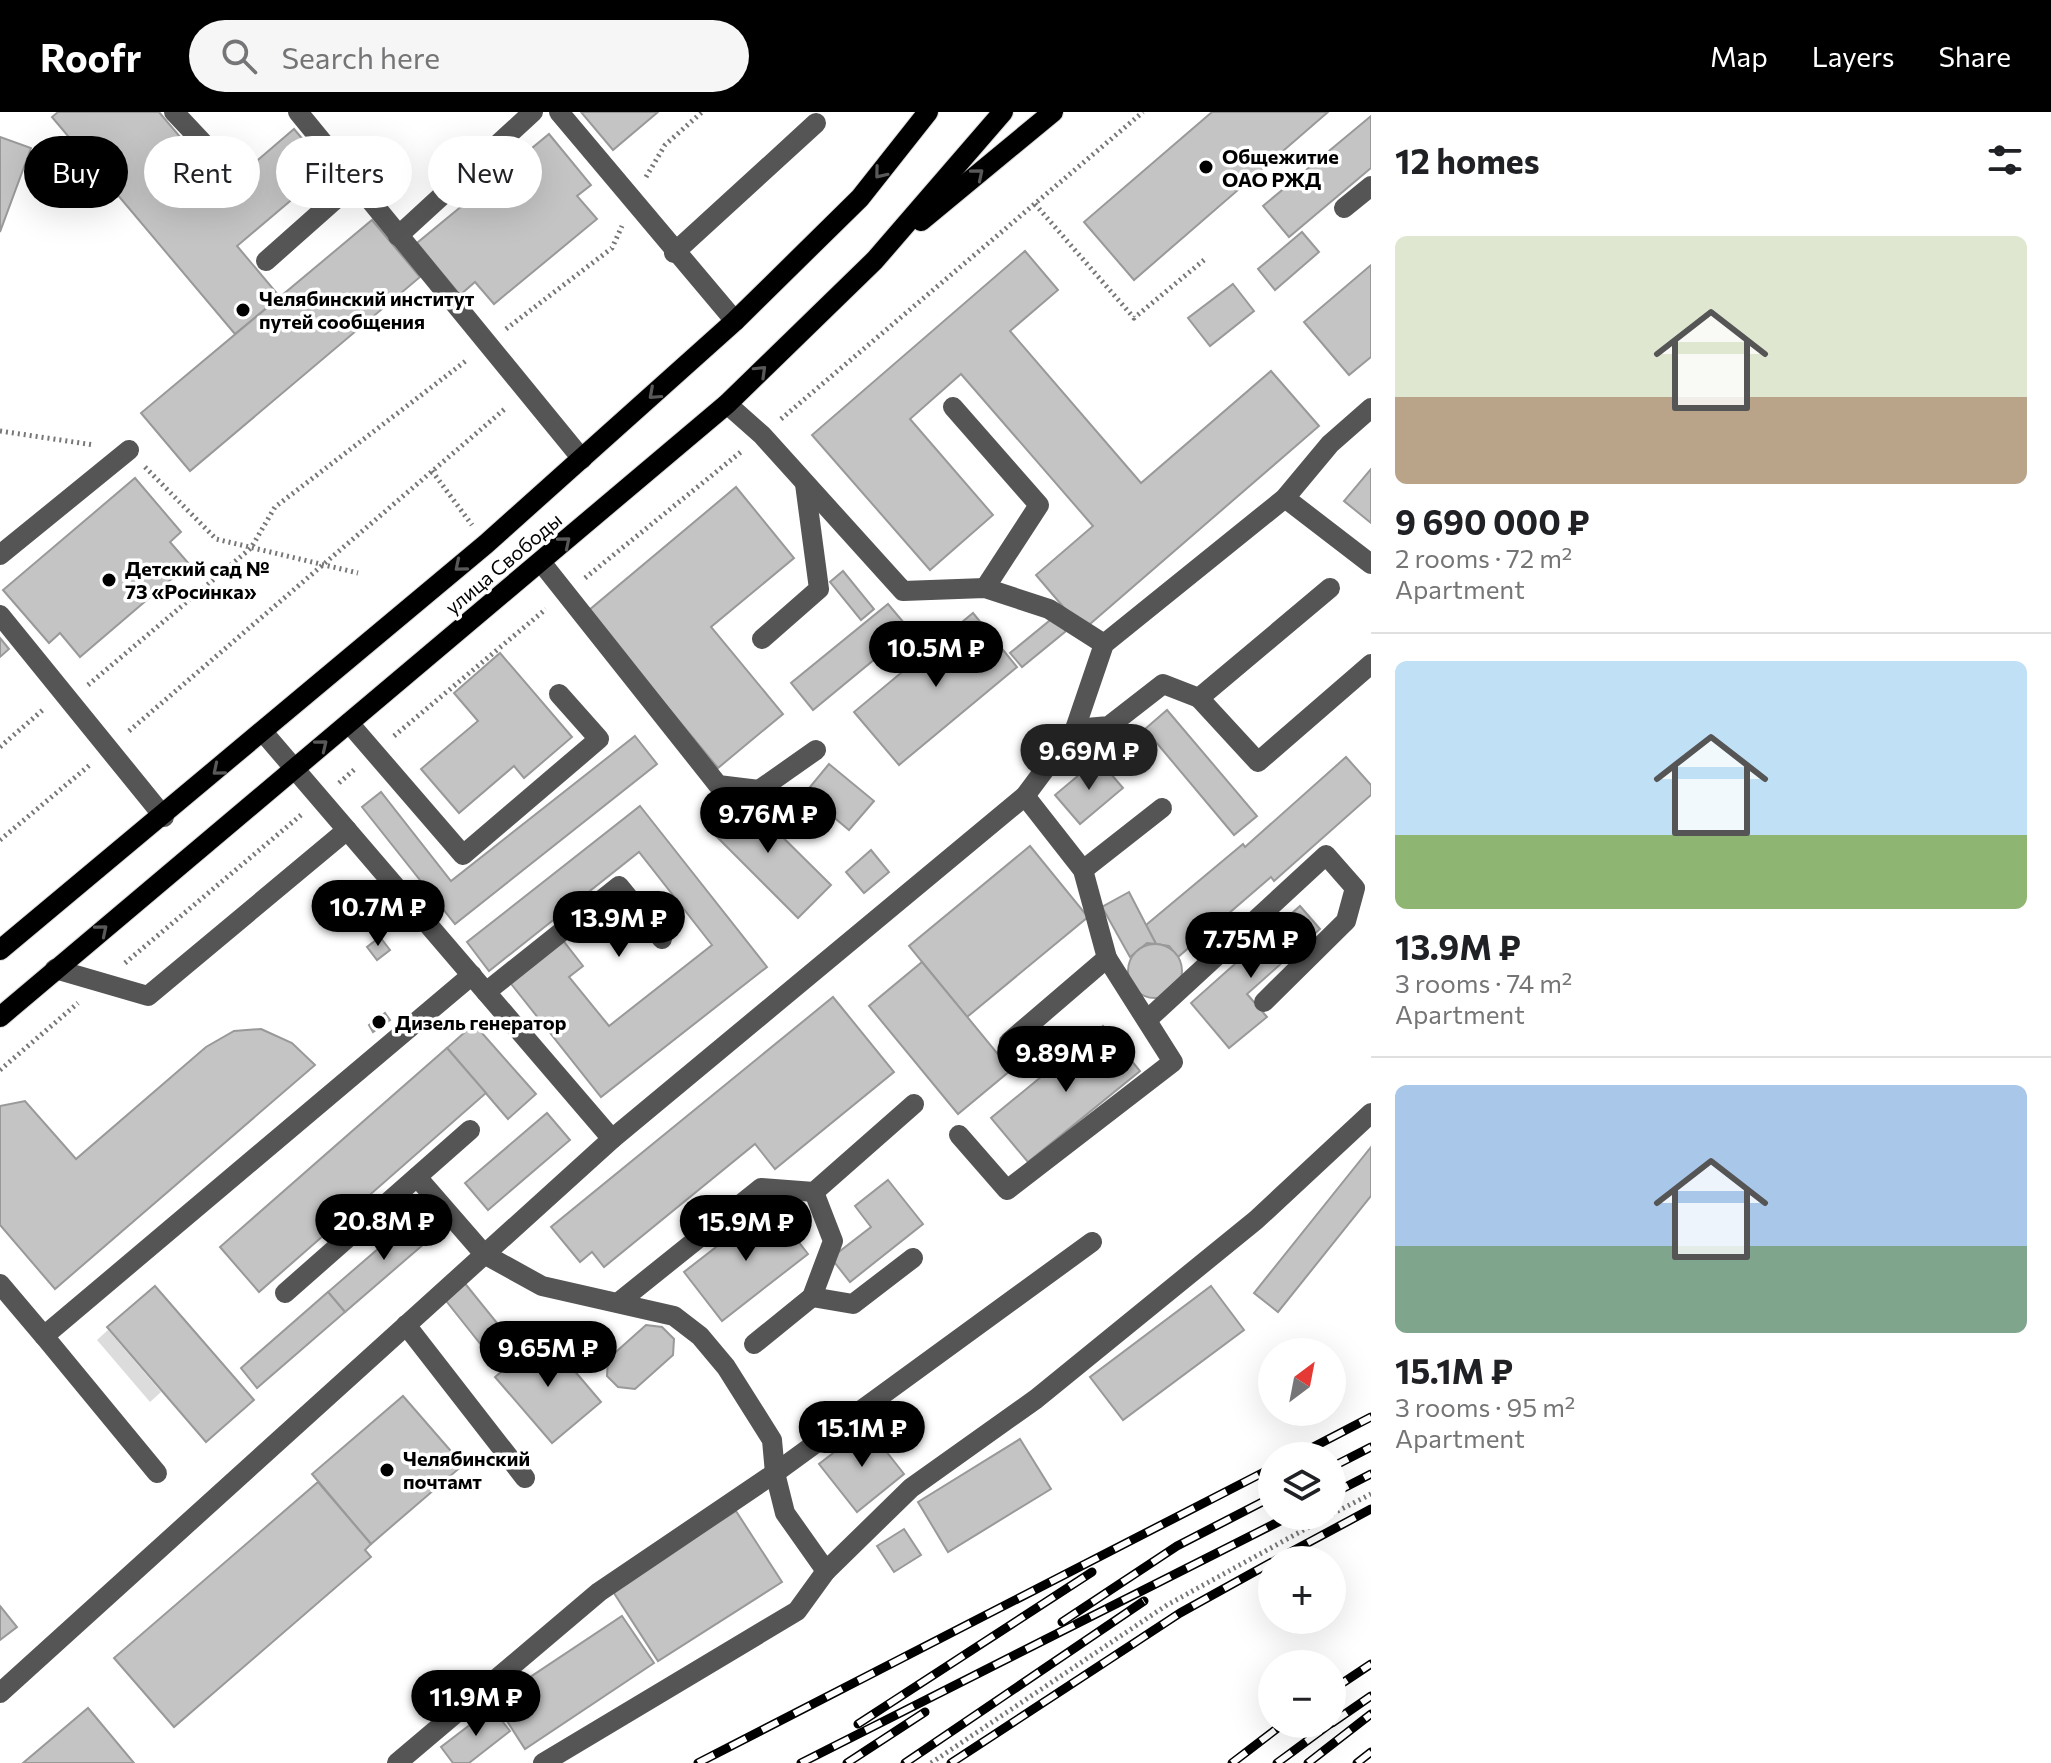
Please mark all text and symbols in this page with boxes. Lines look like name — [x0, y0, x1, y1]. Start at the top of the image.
search box — [189, 20, 749, 92]
text: Roofr — [40, 33, 141, 80]
icon: search — [217, 34, 261, 78]
text: Search here — [281, 38, 440, 75]
text: Map — [1710, 39, 1768, 73]
text: Layers — [1812, 39, 1894, 73]
text: Share — [1938, 39, 2011, 73]
chip: Buy — [24, 136, 128, 208]
chip: Rent — [144, 136, 260, 208]
chip: Filters — [276, 136, 412, 208]
chip: New — [428, 136, 542, 208]
icon: filters — [1983, 138, 2027, 182]
text: 12 homes — [1395, 139, 1540, 181]
place label: Общежитие ОАО РЖД — [1222, 144, 1339, 191]
marker: Общежитие ОАО РЖД — [1197, 158, 1215, 176]
one-way arrow — [875, 164, 889, 179]
one-way arrow — [969, 169, 983, 184]
place label: Челябинский институт путей сообщения — [259, 286, 475, 333]
icon: home — [1639, 288, 1783, 432]
marker: Челябинский институт путей сообщения — [234, 301, 252, 319]
one-way arrow — [752, 366, 766, 380]
one-way arrow — [649, 384, 664, 399]
text: 9 690 000 ₽ — [1395, 500, 1590, 542]
street label: улица Свободы — [440, 507, 566, 619]
one-way arrow — [556, 537, 570, 552]
text: 2 rooms · 72 m² — [1395, 542, 1572, 573]
place label: Детский сад № 73 «Росинка» — [125, 556, 270, 603]
one-way arrow — [454, 556, 469, 571]
marker: Детский сад № 73 «Росинка» — [100, 571, 118, 589]
text: Apartment — [1395, 573, 1525, 604]
pin: 10.5M ₽ — [862, 621, 1010, 689]
text: 10.5M ₽ — [887, 631, 985, 662]
icon: home — [1639, 713, 1783, 857]
pin: 9.69M ₽ — [1015, 724, 1163, 792]
text: 9.69M ₽ — [1038, 734, 1140, 765]
one-way arrow — [313, 740, 328, 754]
one-way arrow — [213, 760, 228, 775]
pin: 9.76M ₽ — [694, 787, 842, 855]
text: 9.76M ₽ — [718, 797, 818, 828]
pin: 10.7M ₽ — [304, 880, 452, 948]
text: 10.7M ₽ — [330, 890, 426, 921]
pin: 13.9M ₽ — [545, 891, 693, 959]
text: 13.9M ₽ — [571, 901, 667, 932]
pin: 7.75M ₽ — [1177, 912, 1325, 980]
text: 7.75M ₽ — [1203, 922, 1299, 953]
one-way arrow — [92, 925, 107, 940]
text: 13.9M ₽ — [1395, 925, 1521, 967]
text: 3 rooms · 74 m² — [1395, 967, 1572, 998]
text: Apartment — [1395, 998, 1525, 1029]
place label: Дизель генератор — [395, 1010, 567, 1034]
marker: Дизель генератор — [370, 1013, 388, 1031]
pin: 9.89M ₽ — [992, 1026, 1140, 1094]
text: 9.89M ₽ — [1015, 1036, 1117, 1067]
icon: home — [1639, 1137, 1783, 1281]
pin: 20.8M ₽ — [310, 1194, 458, 1262]
pin: 15.9M ₽ — [672, 1195, 820, 1263]
text: 20.8M ₽ — [333, 1204, 435, 1235]
text: 15.9M ₽ — [698, 1205, 794, 1236]
pin: 9.65M ₽ — [474, 1321, 622, 1389]
text: 9.65M ₽ — [498, 1331, 598, 1362]
north arrow — [1258, 1338, 1346, 1426]
map controls — [1258, 1338, 1346, 1738]
text: 15.1M ₽ — [1395, 1349, 1513, 1391]
text: 3 rooms · 95 m² — [1395, 1391, 1575, 1422]
pin: 15.1M ₽ — [788, 1401, 936, 1469]
text: 15.1M ₽ — [817, 1411, 907, 1442]
text: Apartment — [1395, 1422, 1525, 1453]
button: layers — [1258, 1442, 1346, 1530]
place label: Челябинский почтамт — [403, 1446, 530, 1493]
marker: Челябинский почтамт — [378, 1461, 396, 1479]
button: + — [1258, 1546, 1346, 1634]
button: − — [1258, 1650, 1346, 1738]
pin: 11.9M ₽ — [402, 1670, 550, 1738]
text: 11.9M ₽ — [429, 1680, 523, 1711]

